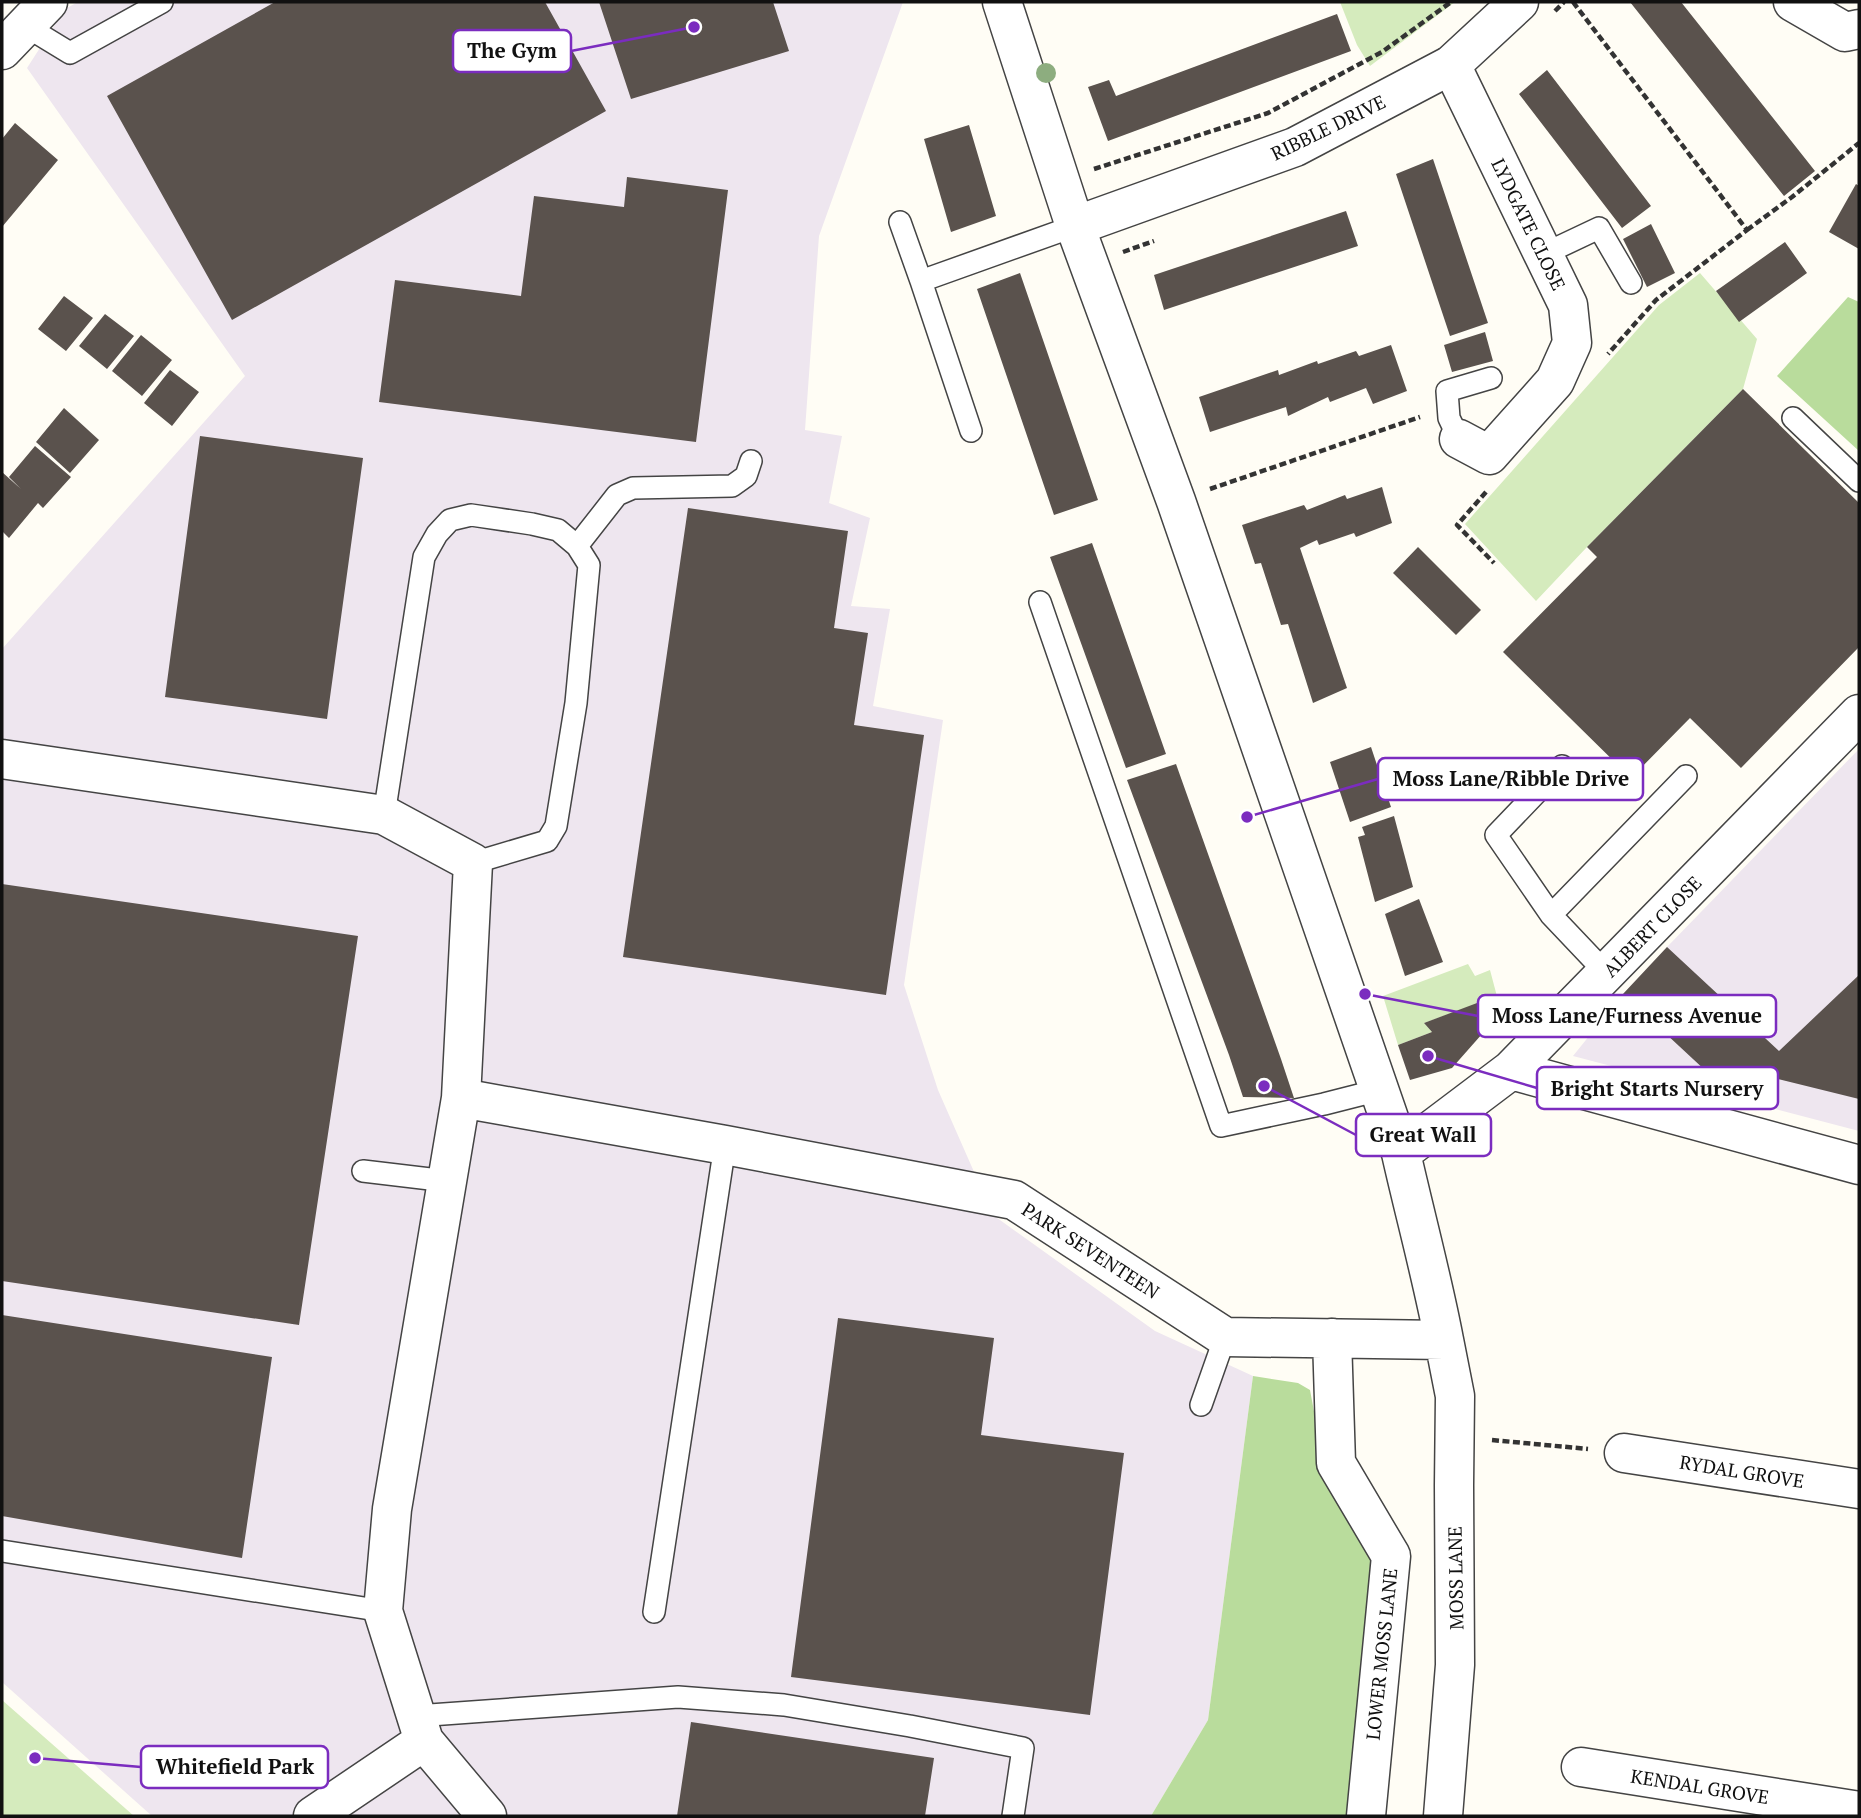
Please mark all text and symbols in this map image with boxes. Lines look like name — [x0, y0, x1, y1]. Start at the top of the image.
callout: The Gym — [453, 30, 571, 72]
text: The Gym — [467, 36, 557, 64]
street label: RIBBLE DRIVE — [1267, 88, 1389, 166]
street label: LYDGATE CLOSE — [1486, 154, 1572, 294]
callout: Moss Lane/Ribble Drive — [1378, 758, 1643, 800]
text: Moss Lane/Ribble Drive — [1393, 764, 1629, 792]
street label: ALBERT CLOSE — [1597, 870, 1707, 982]
callout: Moss Lane/Furness Avenue — [1478, 995, 1776, 1037]
text: Moss Lane/Furness Avenue — [1492, 1001, 1762, 1029]
callout: Bright Starts Nursery — [1537, 1067, 1778, 1109]
text: Bright Starts Nursery — [1551, 1074, 1764, 1102]
callout: Great Wall — [1356, 1114, 1491, 1156]
text: Great Wall — [1370, 1120, 1476, 1148]
street label: PARK SEVENTEEN — [1018, 1196, 1165, 1304]
street label: RYDAL GROVE — [1678, 1449, 1806, 1493]
street label: MOSS LANE — [1442, 1526, 1468, 1630]
street label: LOWER MOSS LANE — [1360, 1567, 1402, 1741]
callout: Whitefield Park — [141, 1746, 328, 1788]
text: Whitefield Park — [156, 1752, 315, 1780]
street label: KENDAL GROVE — [1629, 1763, 1771, 1809]

